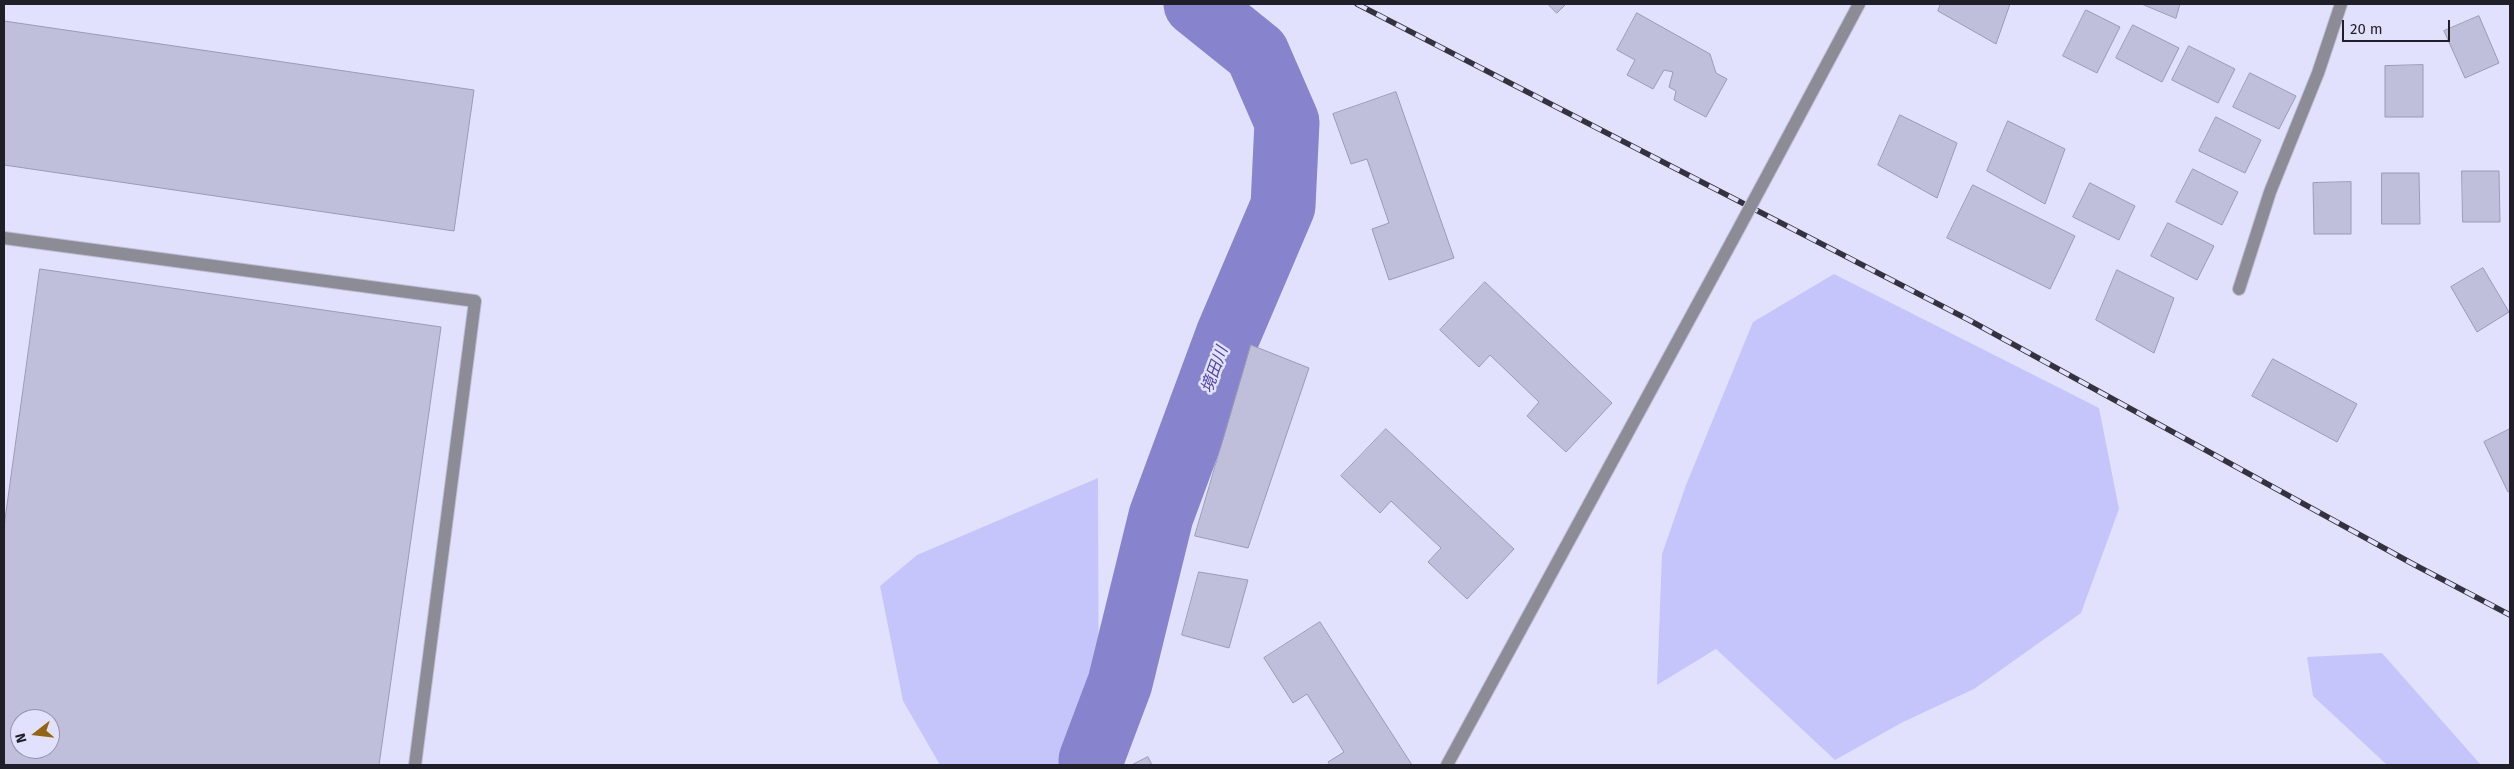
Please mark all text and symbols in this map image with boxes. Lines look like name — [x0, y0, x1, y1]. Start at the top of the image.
scale bar — [2344, 10, 2452, 42]
text: 20 m — [2350, 20, 2383, 38]
water label: 境田川 — [1198, 344, 1232, 396]
north arrow — [10, 709, 60, 759]
text: N — [12, 731, 31, 745]

